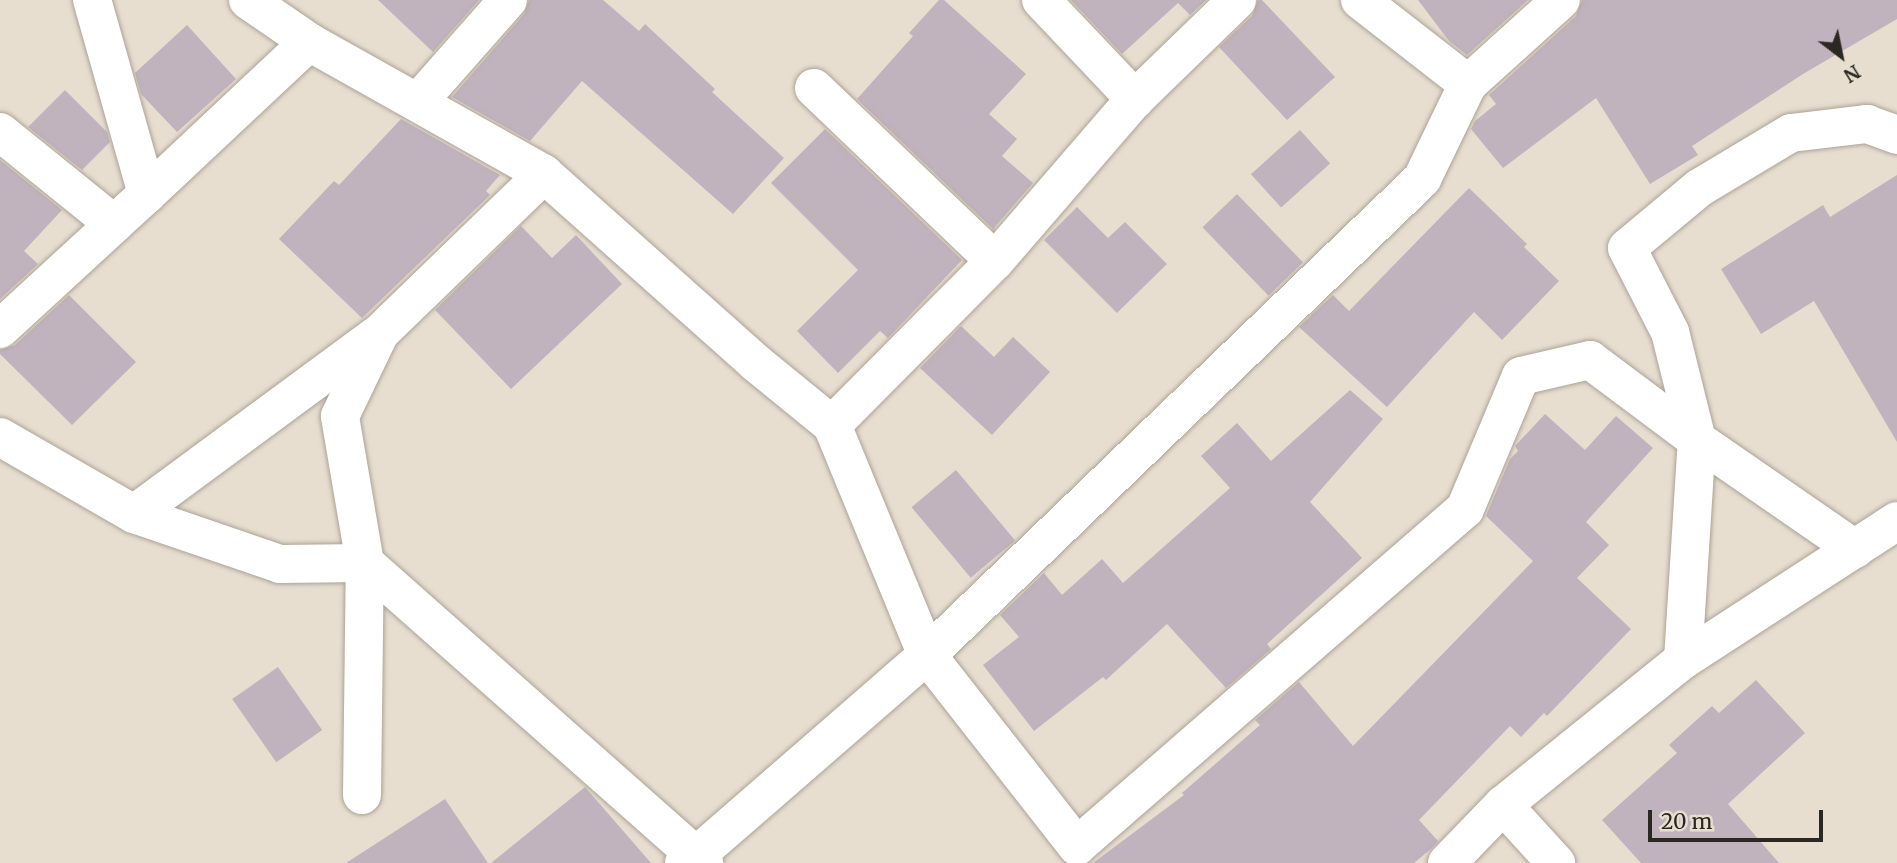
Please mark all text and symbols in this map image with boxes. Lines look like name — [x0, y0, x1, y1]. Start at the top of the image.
north arrow — [1806, 21, 1876, 91]
text: N — [1839, 60, 1865, 88]
scale bar — [1652, 796, 1827, 840]
text: 20 m — [1661, 808, 1712, 835]

